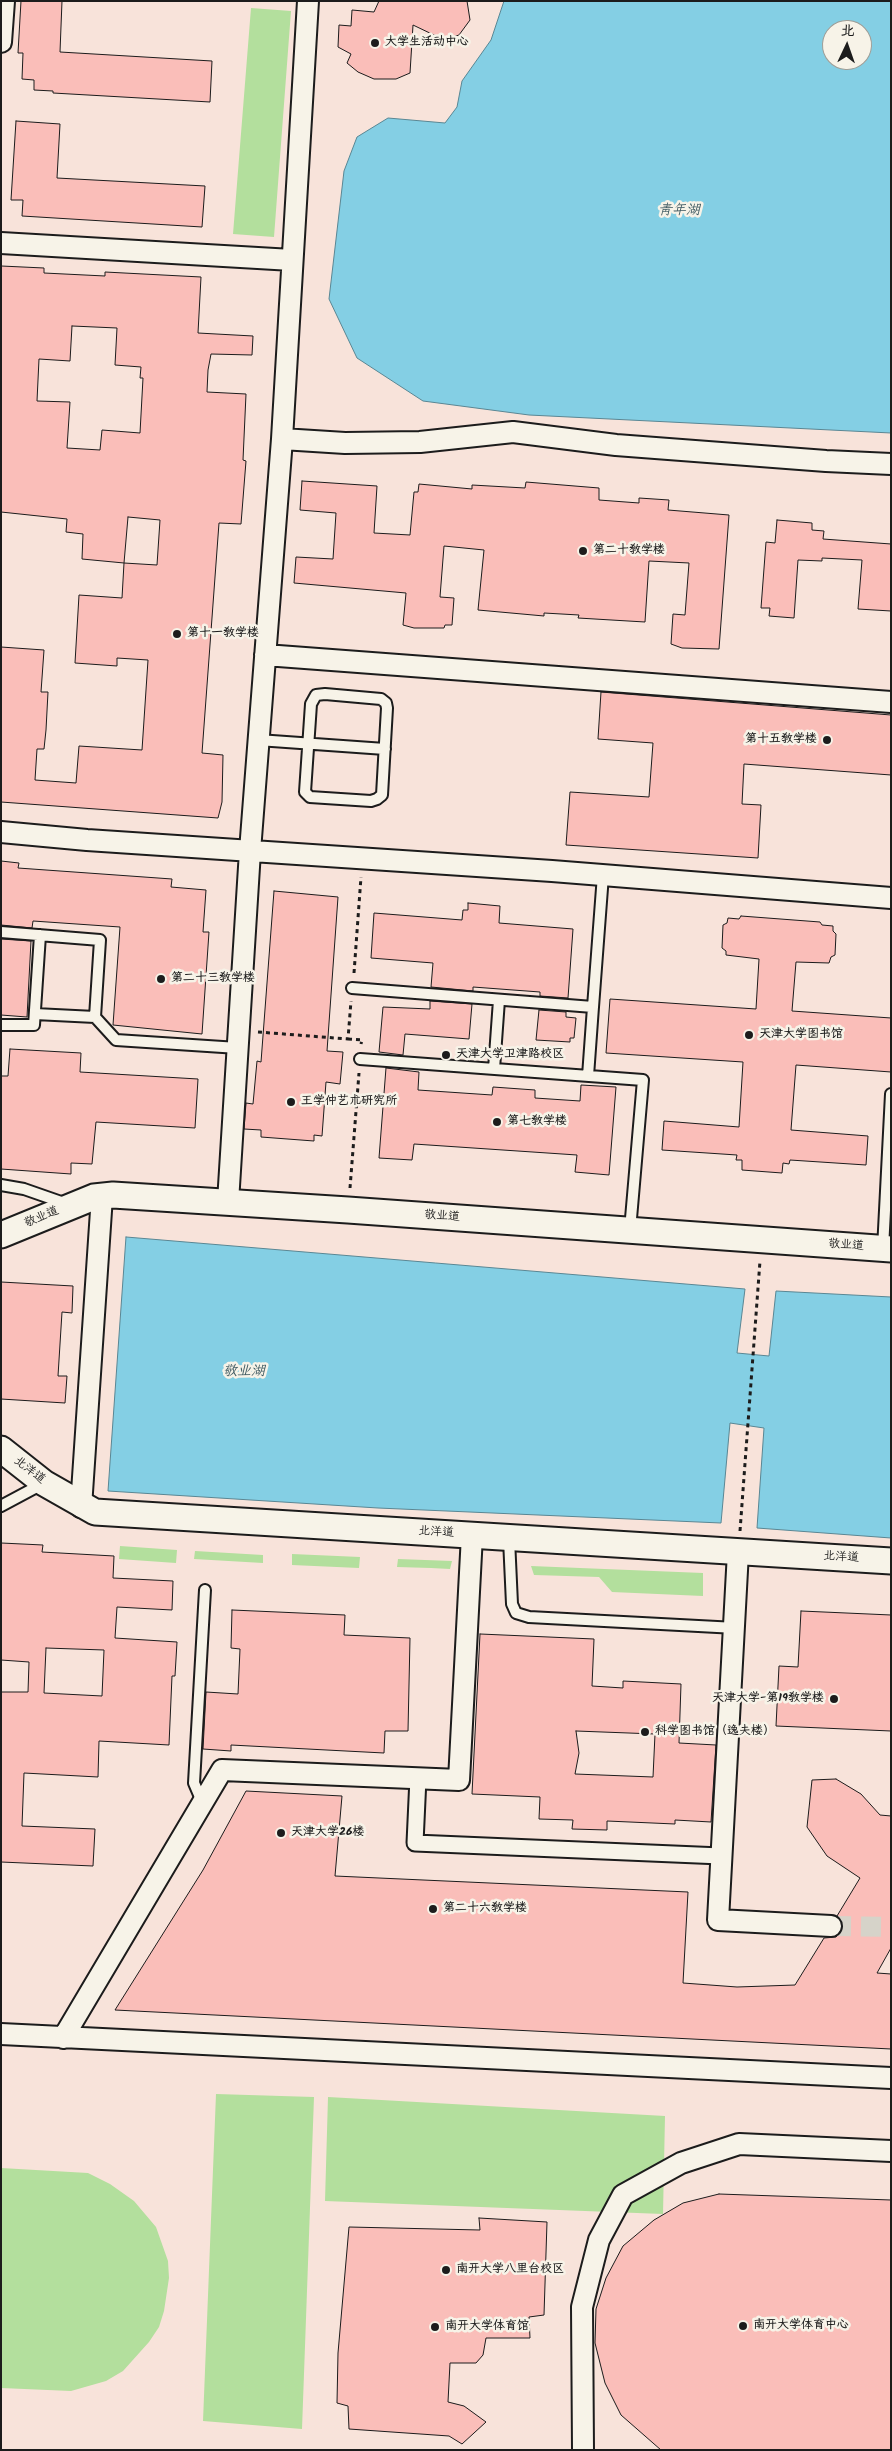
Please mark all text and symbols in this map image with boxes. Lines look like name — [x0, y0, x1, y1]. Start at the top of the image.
north arrow — [822, 20, 872, 70]
text: 北 — [840, 20, 855, 42]
place label: 大学生活动中心 — [385, 36, 469, 50]
marker: 大学生活动中心 — [369, 37, 381, 49]
water label: 青年湖 — [658, 204, 700, 220]
place label: 第二十教学楼 — [593, 544, 665, 558]
marker: 第二十教学楼 — [577, 545, 589, 557]
place label: 第十一教学楼 — [187, 627, 259, 641]
marker: 第十一教学楼 — [171, 628, 183, 640]
place label: 第十五教学楼 — [745, 733, 817, 747]
marker: 第十五教学楼 — [821, 734, 833, 746]
place label: 第二十三教学楼 — [171, 972, 255, 986]
marker: 第二十三教学楼 — [155, 973, 167, 985]
place label: 天津大学图书馆 — [759, 1028, 843, 1042]
marker: 天津大学图书馆 — [743, 1029, 755, 1041]
place label: 天津大学卫津路校区 — [456, 1048, 564, 1062]
marker: 天津大学卫津路校区 — [440, 1049, 452, 1061]
place label: 王学仲艺术研究所 — [301, 1095, 397, 1109]
marker: 王学仲艺术研究所 — [285, 1096, 297, 1108]
place label: 第七教学楼 — [507, 1115, 567, 1129]
marker: 第七教学楼 — [491, 1116, 503, 1128]
street label: 敬业道 — [23, 1204, 61, 1232]
street label: 敬业道 — [424, 1209, 460, 1225]
street label: 敬业道 — [828, 1238, 864, 1254]
water label: 敬业湖 — [223, 1365, 265, 1381]
street label: 北洋道 — [10, 1454, 48, 1488]
street label: 北洋道 — [418, 1525, 454, 1541]
street label: 北洋道 — [823, 1550, 859, 1566]
place label: 天津大学-第19教学楼 — [712, 1692, 824, 1706]
marker: 天津大学-第19教学楼 — [828, 1693, 840, 1705]
place label: 科学图书馆（逸夫楼） — [655, 1725, 775, 1739]
marker: 科学图书馆（逸夫楼） — [639, 1726, 651, 1738]
place label: 天津大学26楼 — [291, 1826, 364, 1840]
marker: 天津大学26楼 — [275, 1827, 287, 1839]
place label: 第二十六教学楼 — [443, 1902, 527, 1916]
marker: 第二十六教学楼 — [427, 1903, 439, 1915]
place label: 南开大学八里台校区 — [456, 2263, 564, 2277]
marker: 南开大学八里台校区 — [440, 2264, 452, 2276]
place label: 南开大学体育中心 — [753, 2319, 849, 2333]
place label: 南开大学体育馆 — [445, 2320, 529, 2334]
marker: 南开大学体育中心 — [737, 2320, 749, 2332]
marker: 南开大学体育馆 — [429, 2321, 441, 2333]

